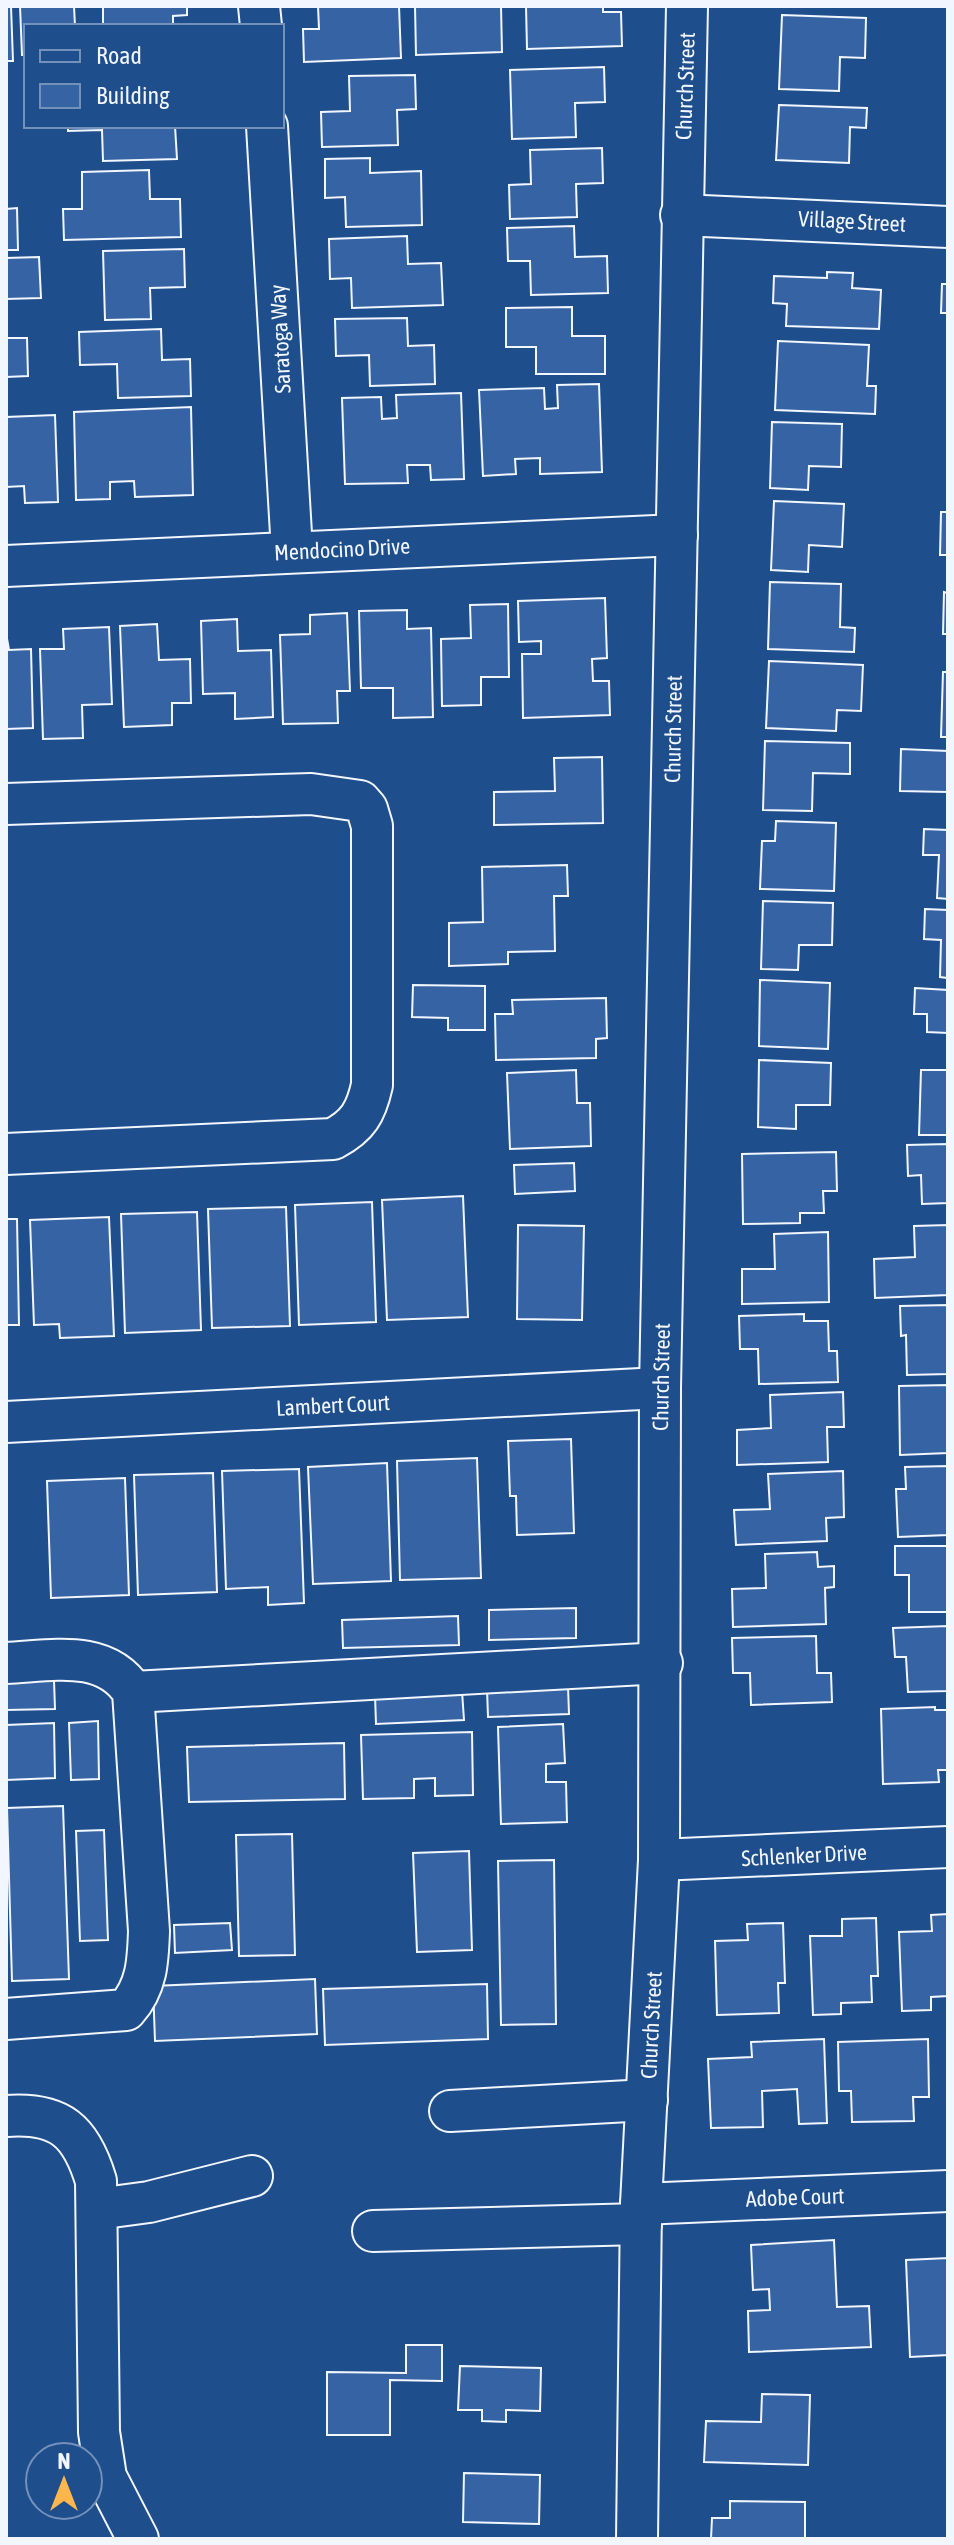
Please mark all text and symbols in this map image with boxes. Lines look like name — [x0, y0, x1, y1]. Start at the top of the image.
legend — [24, 24, 284, 128]
street label: Church Street — [670, 32, 700, 140]
text: Road — [96, 42, 142, 69]
text: Building — [96, 82, 170, 109]
street label: Village Street — [797, 205, 907, 237]
street label: Saratoga Way — [264, 284, 296, 394]
street label: Mendocino Drive — [273, 532, 411, 566]
street label: Church Street — [659, 675, 687, 783]
street label: Church Street — [647, 1323, 675, 1431]
street label: Lambert Court — [275, 1389, 391, 1421]
street label: Schlenker Drive — [741, 1839, 867, 1871]
street label: Church Street — [635, 1971, 667, 2079]
street label: Adobe Court — [745, 2182, 845, 2212]
north arrow — [24, 2441, 104, 2521]
text: N — [58, 2448, 70, 2474]

